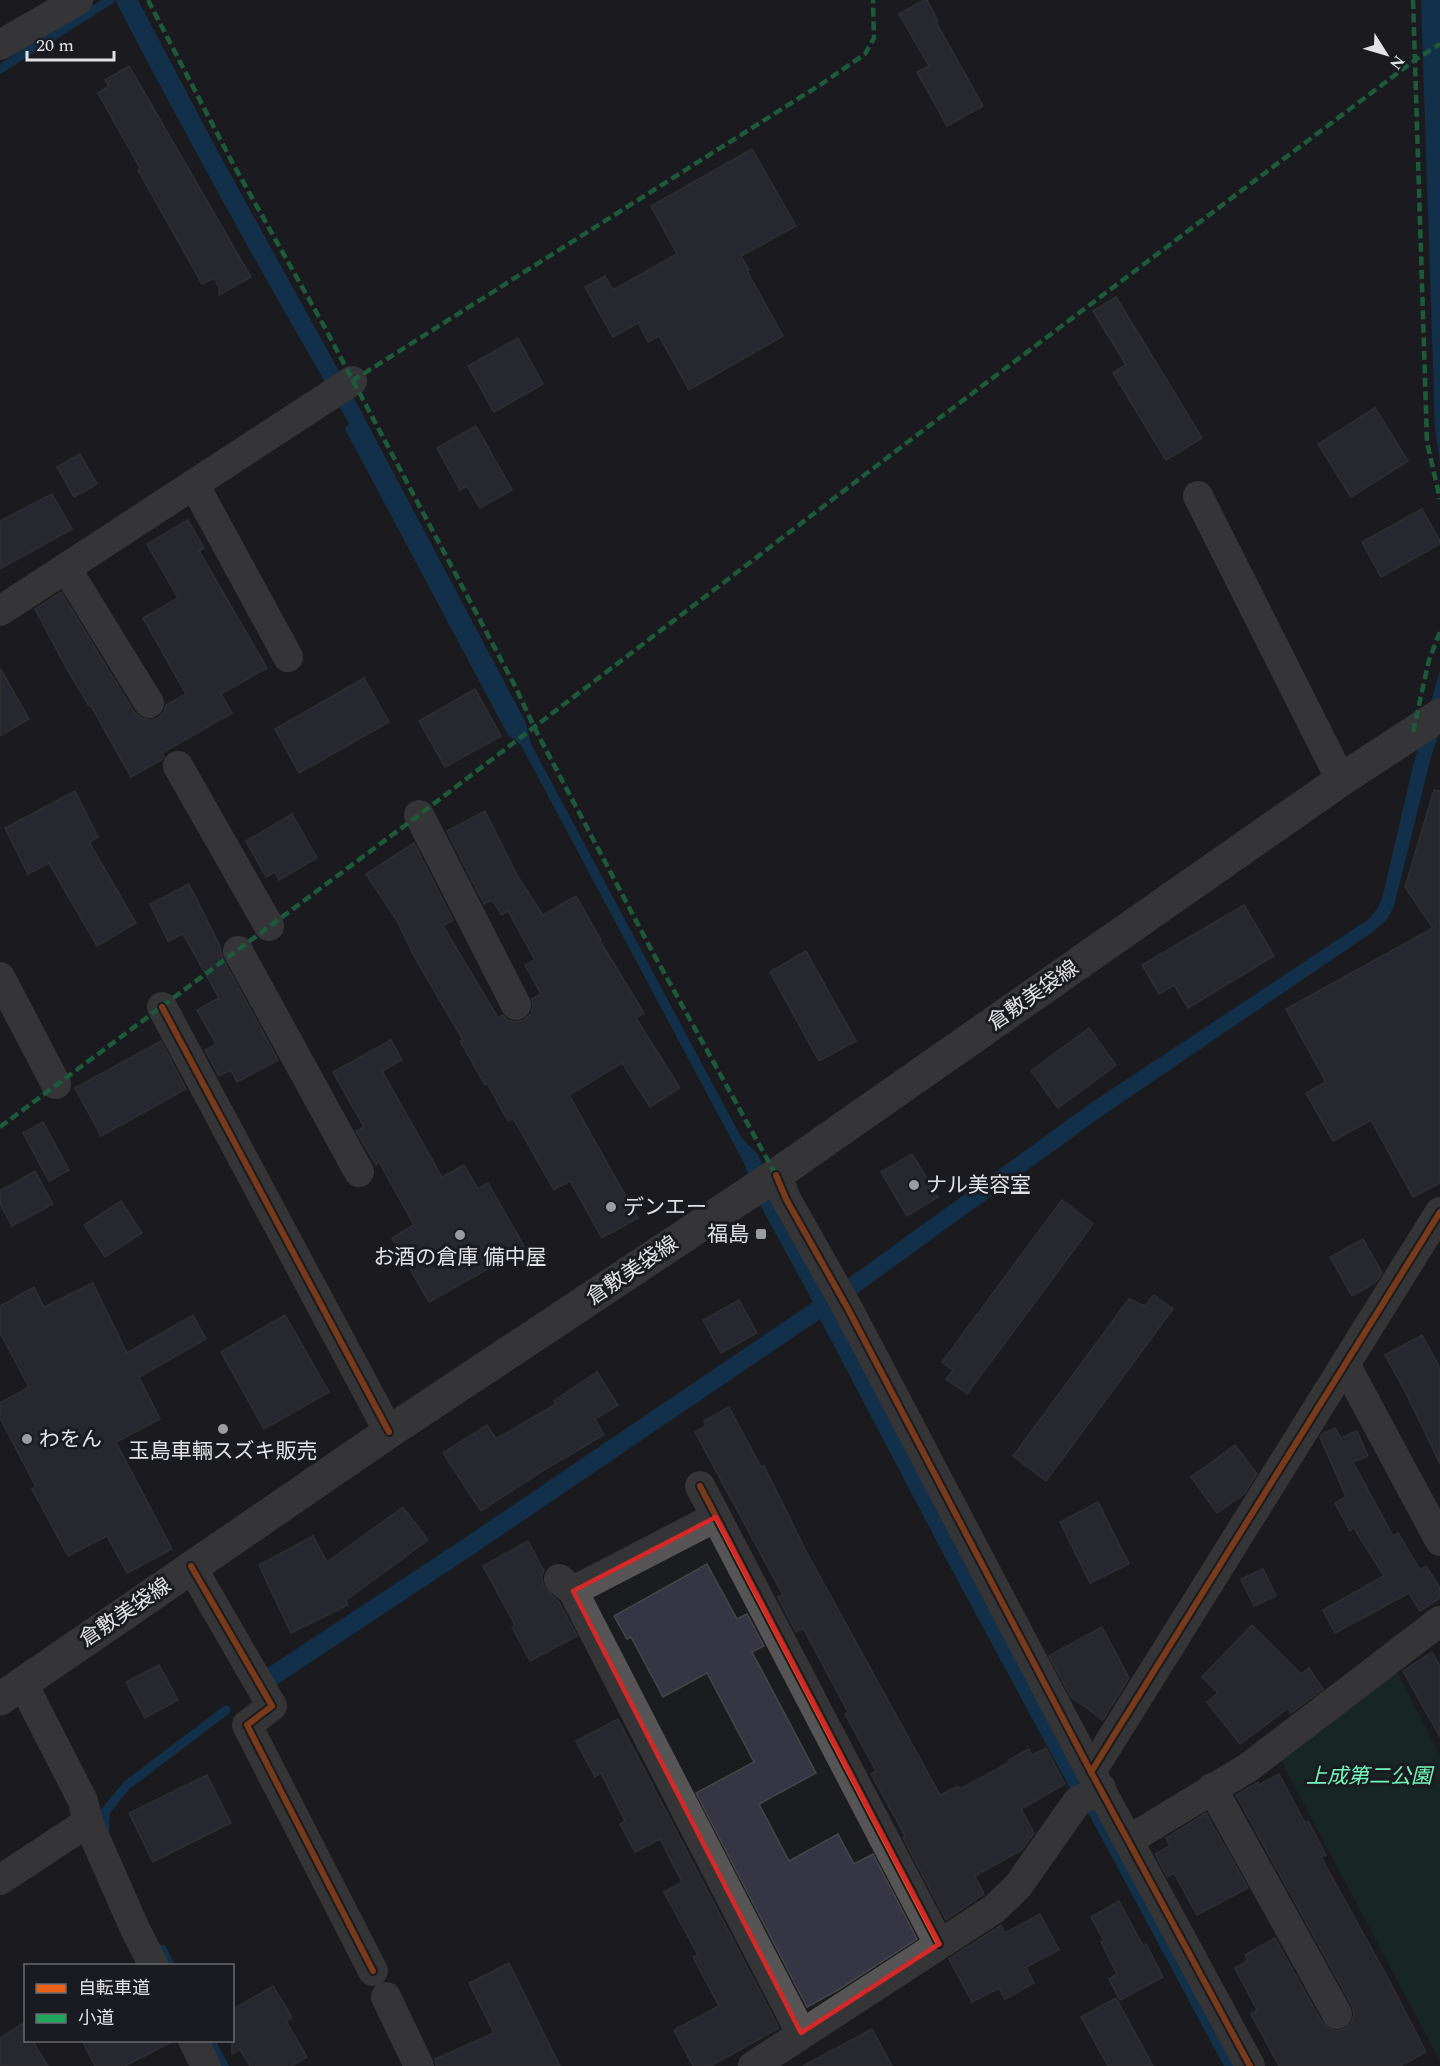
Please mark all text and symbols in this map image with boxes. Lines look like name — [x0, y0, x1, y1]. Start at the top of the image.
scale bar — [27, 24, 114, 62]
north arrow — [1356, 24, 1416, 84]
text: 20 m — [36, 32, 74, 59]
text: N — [1384, 50, 1411, 75]
street label: 倉敷美袋線 — [981, 953, 1086, 1039]
place label: ナル美容室 — [926, 1170, 1031, 1202]
marker: ナル美容室 — [907, 1178, 921, 1192]
place label: デンエー — [623, 1192, 707, 1224]
marker: デンエー — [604, 1200, 618, 1214]
place label: 福島 — [707, 1219, 749, 1251]
marker: 福島 — [754, 1227, 768, 1241]
marker: お酒の倉庫 備中屋 — [453, 1228, 467, 1242]
street label: 倉敷美袋線 — [580, 1228, 685, 1313]
place label: お酒の倉庫 備中屋 — [373, 1242, 547, 1274]
marker: 玉島車輛スズキ販売 — [216, 1422, 230, 1436]
place label: わをん — [39, 1424, 102, 1456]
marker: わをん — [20, 1432, 34, 1446]
place label: 玉島車輛スズキ販売 — [129, 1436, 318, 1468]
street label: 倉敷美袋線 — [73, 1570, 178, 1655]
park label: 上成第二公園 — [1306, 1761, 1435, 1793]
legend — [24, 1964, 234, 2042]
text: 自転車道 — [78, 1975, 150, 2002]
text: 小道 — [78, 2005, 114, 2032]

